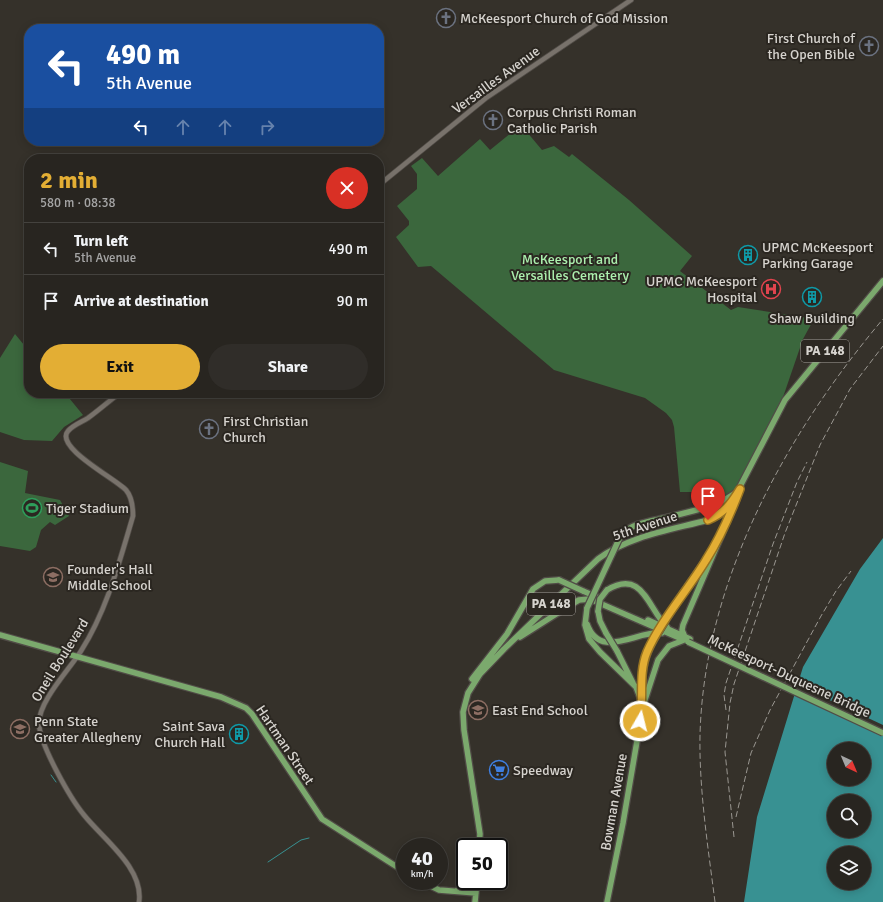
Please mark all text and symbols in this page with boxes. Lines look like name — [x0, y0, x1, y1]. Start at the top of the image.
church icon: McKeesport Church of God Mission — [435, 7, 457, 29]
place label: McKeesport Church of God Mission — [460, 10, 668, 27]
place label: First Church of the Open Bible — [767, 30, 856, 63]
church icon: First Church of the Open Bible — [858, 35, 880, 57]
text: 490 m — [106, 38, 180, 72]
icon: left — [40, 40, 92, 92]
street label: Versailles Avenue — [449, 42, 543, 118]
text: 5th Avenue — [106, 72, 192, 94]
place label: Corpus Christi Roman Catholic Parish — [507, 104, 637, 137]
church icon: Corpus Christi Roman Catholic Parish — [482, 109, 504, 131]
icon: left — [130, 116, 152, 138]
icon: ahead — [172, 116, 194, 138]
icon: ahead — [214, 116, 236, 138]
icon: right — [256, 116, 278, 138]
text: 2 min — [40, 165, 98, 195]
button: close — [326, 167, 368, 209]
text: 580 m · 08:38 — [40, 195, 116, 211]
text: Turn left — [74, 232, 128, 250]
icon: left — [40, 238, 62, 260]
place label: UPMC McKeesport Parking Garage — [762, 239, 873, 272]
text: 490 m — [328, 240, 368, 258]
building icon: UPMC McKeesport Parking Garage — [737, 244, 759, 266]
text: 5th Avenue — [74, 250, 136, 266]
park label: McKeesport and Versailles Cemetery — [511, 251, 629, 284]
place label: UPMC McKeesport Hospital — [646, 273, 757, 306]
hospital icon: UPMC McKeesport Hospital — [760, 278, 782, 300]
building icon: Shaw Building — [801, 286, 823, 308]
icon: arrive — [40, 290, 62, 312]
text: Arrive at destination — [74, 292, 209, 310]
text: 90 m — [337, 292, 368, 310]
place label: Shaw Building — [769, 310, 855, 327]
road number: PA 148 — [801, 340, 849, 362]
button: Exit — [40, 344, 200, 390]
button: Share — [208, 344, 368, 390]
place label: First Christian Church — [223, 413, 308, 446]
church icon: First Christian Church — [198, 418, 220, 440]
pin — [691, 479, 725, 520]
icon: arrive — [697, 485, 719, 507]
sports icon: Tiger Stadium — [21, 497, 43, 519]
place label: Tiger Stadium — [46, 500, 129, 517]
street label: 5th Avenue — [611, 508, 679, 544]
place label: Founder's Hall Middle School — [67, 561, 153, 594]
school or university icon: Founder's Hall Middle School — [42, 566, 64, 588]
road number: PA 148 — [527, 593, 575, 615]
street label: Oneil Boulevard — [28, 615, 92, 705]
street label: McKeesport-Duquesne Bridge — [705, 631, 873, 721]
school or university icon: East End School — [467, 699, 489, 721]
position arrow — [619, 700, 661, 742]
street label: Hartman Street — [252, 702, 318, 788]
place label: East End School — [492, 702, 588, 719]
place label: Penn State Greater Allegheny — [34, 713, 142, 746]
school or university icon: Penn State Greater Allegheny — [9, 718, 31, 740]
place label: Saint Sava Church Hall — [154, 718, 225, 751]
building icon: Saint Sava Church Hall — [228, 723, 250, 745]
north arrow — [827, 742, 871, 786]
map controls — [827, 742, 871, 890]
street label: Bowman Avenue — [597, 752, 631, 852]
supermarket icon: Speedway — [488, 759, 510, 781]
place label: Speedway — [513, 762, 574, 779]
button: search — [827, 794, 871, 838]
speed limit sign: 50 — [456, 838, 508, 890]
text: 40 — [411, 846, 433, 871]
button: layers — [827, 846, 871, 890]
text: km/h — [411, 868, 433, 880]

